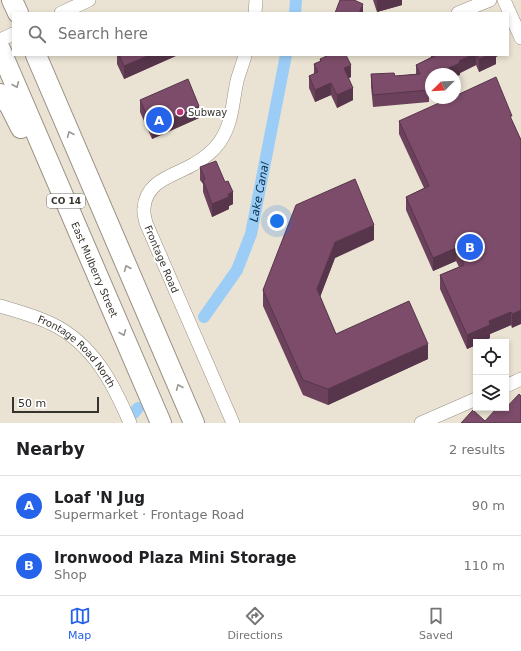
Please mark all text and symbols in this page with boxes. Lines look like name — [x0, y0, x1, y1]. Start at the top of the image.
search box — [12, 12, 509, 56]
icon: search — [26, 23, 48, 45]
text: Search here — [58, 25, 148, 43]
north arrow — [425, 68, 461, 104]
one-way arrow — [11, 82, 19, 89]
pin: A — [146, 105, 172, 135]
marker: Subway — [175, 107, 185, 117]
place label: Subway — [188, 107, 227, 118]
one-way arrow — [66, 130, 74, 137]
water label: Lake Canal — [248, 161, 272, 223]
road number: CO 14 — [47, 194, 85, 208]
your location — [267, 211, 287, 231]
street label: East Mulberry Street — [69, 220, 120, 319]
street label: Frontage Road — [142, 224, 181, 295]
pin: B — [457, 232, 483, 262]
one-way arrow — [124, 264, 132, 271]
street label: Frontage Road North — [36, 313, 117, 389]
one-way arrow — [118, 328, 126, 336]
map controls — [473, 339, 509, 411]
button: locate — [473, 339, 509, 375]
button: layers — [473, 375, 509, 411]
one-way arrow — [176, 384, 184, 392]
scale bar — [12, 395, 99, 414]
text: 50 m — [18, 397, 46, 410]
text: Nearby — [16, 439, 85, 459]
text: 2 results — [449, 442, 505, 457]
text: Loaf 'N Jug — [54, 489, 145, 507]
text: A — [24, 498, 34, 513]
text: 90 m — [472, 498, 505, 513]
text: Supermarket · Frontage Road — [54, 507, 244, 522]
text: Ironwood Plaza Mini Storage — [54, 549, 297, 567]
text: B — [24, 558, 34, 573]
text: 110 m — [463, 558, 505, 573]
text: Shop — [54, 567, 87, 582]
tab: Map — [68, 605, 91, 642]
tab: Directions — [227, 605, 283, 642]
tab: Saved — [419, 605, 453, 642]

